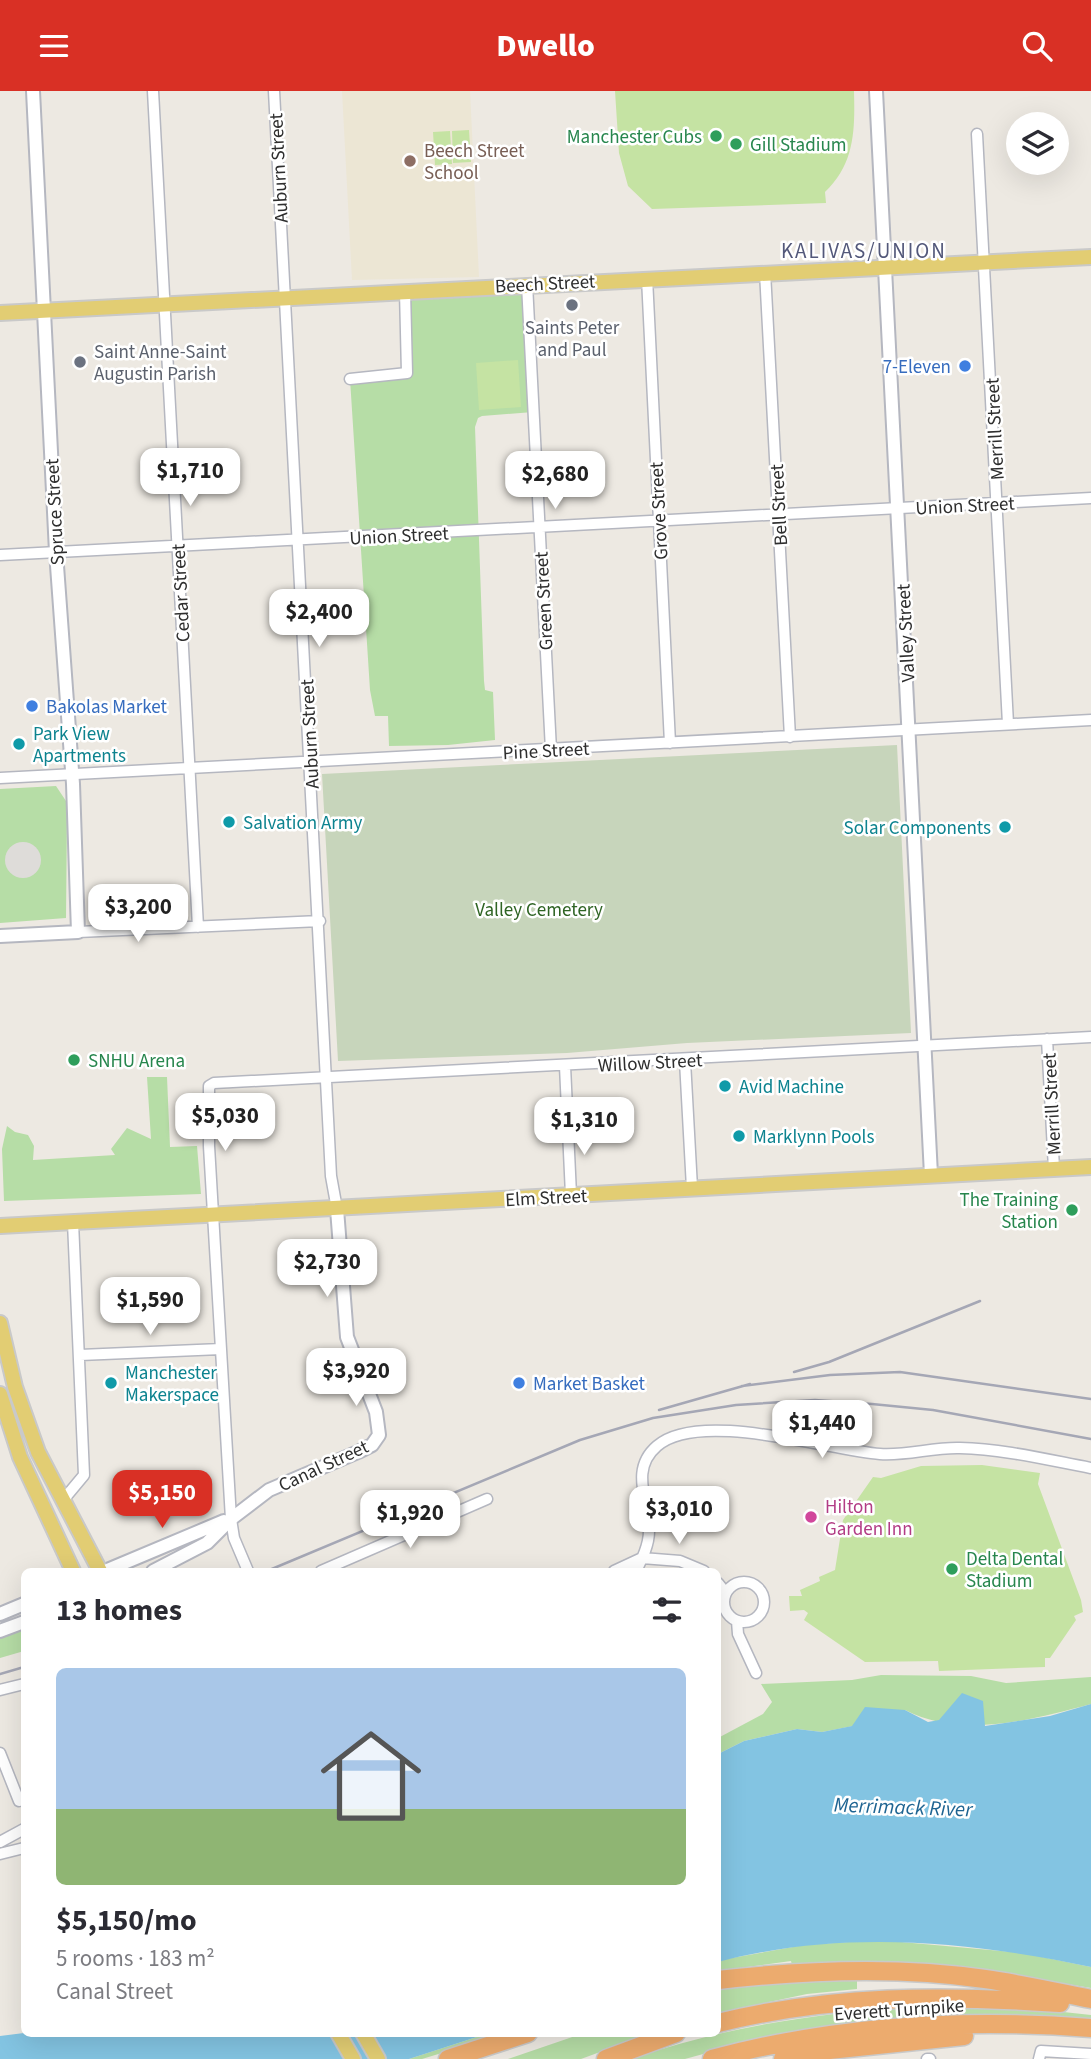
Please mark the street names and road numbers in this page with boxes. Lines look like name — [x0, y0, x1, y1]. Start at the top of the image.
street label: Auburn Street — [263, 112, 296, 223]
street label: Beech Street — [494, 268, 597, 301]
street label: Merrill Street — [979, 377, 1012, 481]
street label: Spruce Street — [39, 457, 72, 566]
street label: Grove Street — [643, 461, 676, 561]
street label: Bell Street — [764, 463, 795, 546]
street label: Union Street — [915, 490, 1016, 523]
street label: Union Street — [349, 520, 450, 553]
street label: Cedar Street — [165, 543, 198, 643]
street label: Green Street — [528, 550, 561, 651]
street label: Valley Street — [890, 583, 923, 683]
street label: Auburn Street — [294, 678, 327, 789]
street label: Pine Street — [502, 736, 591, 767]
street label: Willow Street — [597, 1047, 704, 1080]
street label: Merrill Street — [1036, 1052, 1069, 1156]
street label: Elm Street — [504, 1183, 588, 1214]
street label: Canal Street — [274, 1433, 374, 1499]
street label: Everett Turnpike — [833, 1992, 965, 2029]

